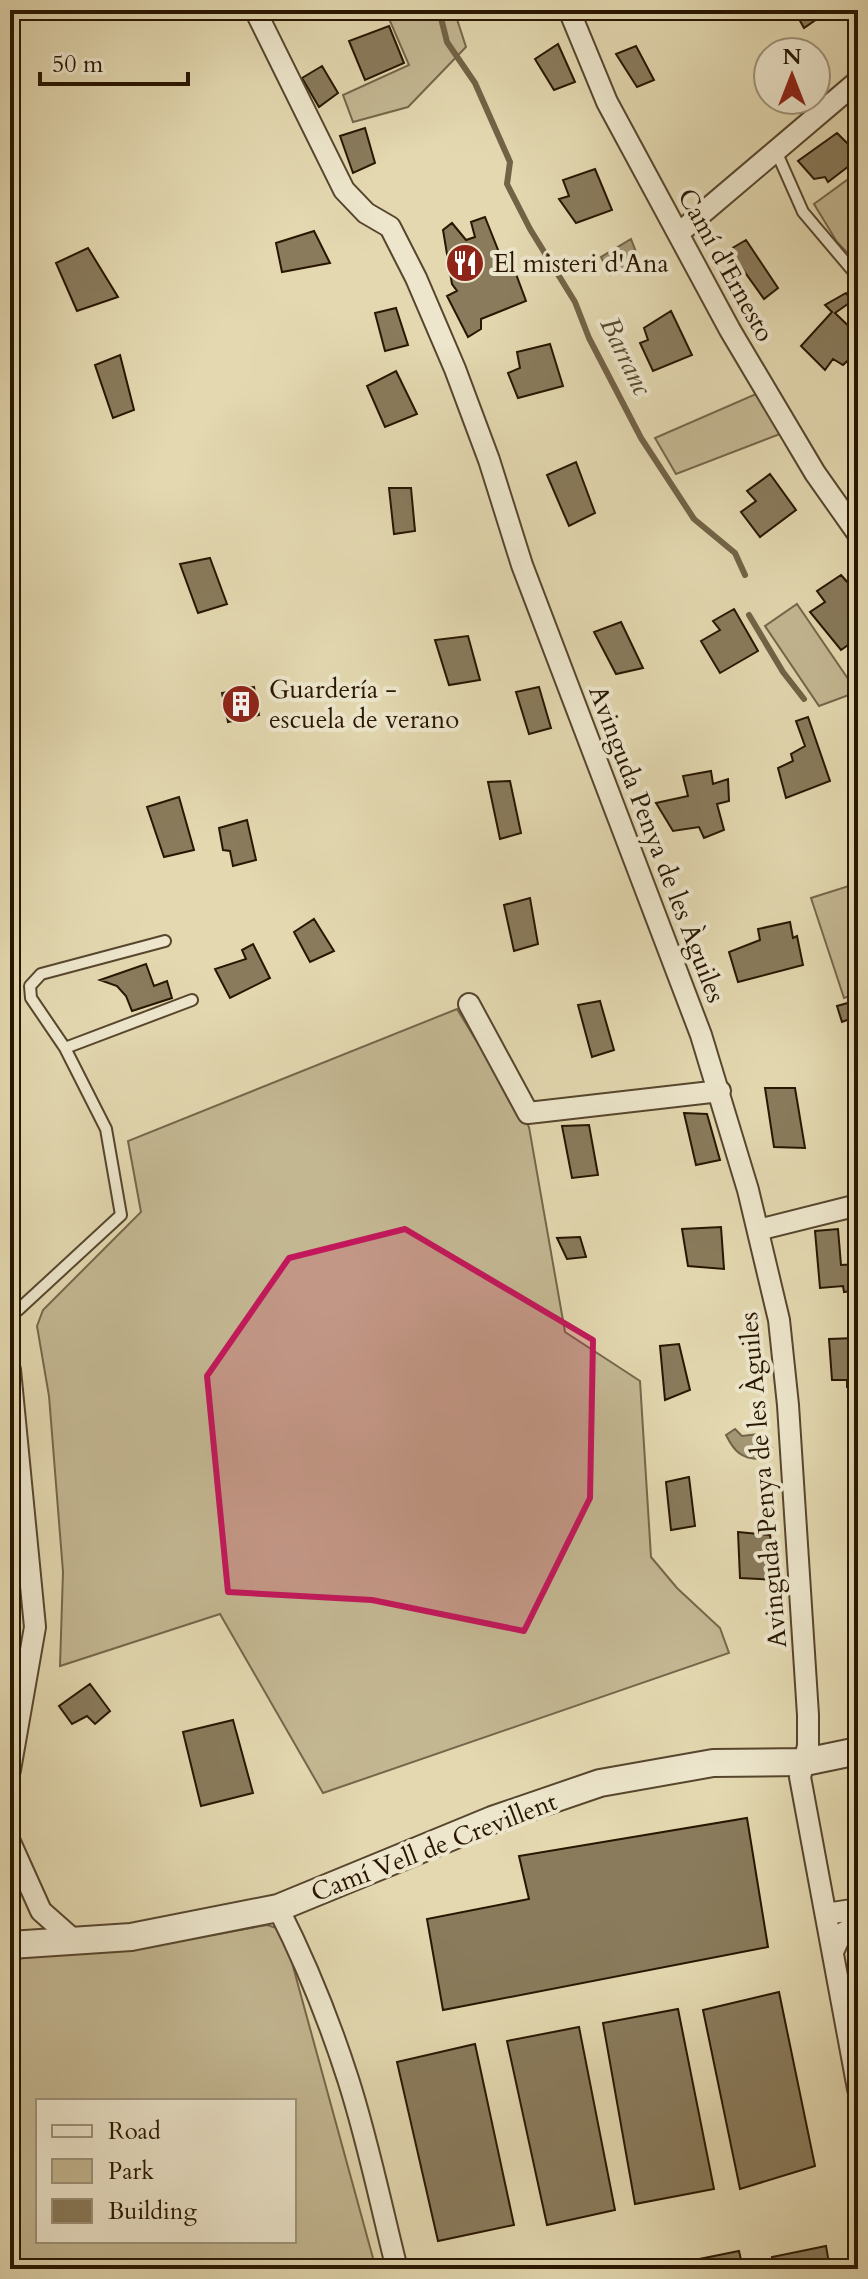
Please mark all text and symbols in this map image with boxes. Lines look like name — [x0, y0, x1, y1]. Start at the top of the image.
scale bar — [40, 36, 188, 86]
north arrow — [752, 36, 832, 116]
text: N — [782, 42, 802, 72]
text: 50 m — [52, 48, 104, 81]
street label: Camí d'Ernesto — [669, 182, 783, 348]
restaurant icon: El misteri d'Ana — [444, 242, 486, 284]
place label: El misteri d'Ana — [493, 246, 669, 281]
water label: Barranc — [591, 310, 662, 402]
place label: Guardería - escuela de verano — [269, 672, 459, 737]
street label: Avinguda Penya de les Àguiles — [580, 680, 734, 1008]
building icon: Guardería - escuela de verano — [220, 683, 262, 725]
street label: Avinguda Penya de les Àguiles — [731, 1311, 795, 1649]
street label: Camí Vell de Crevillent — [306, 1784, 562, 1910]
legend — [36, 2099, 296, 2243]
text: Road — [108, 2115, 161, 2148]
text: Park — [108, 2155, 154, 2188]
text: Building — [108, 2195, 198, 2228]

